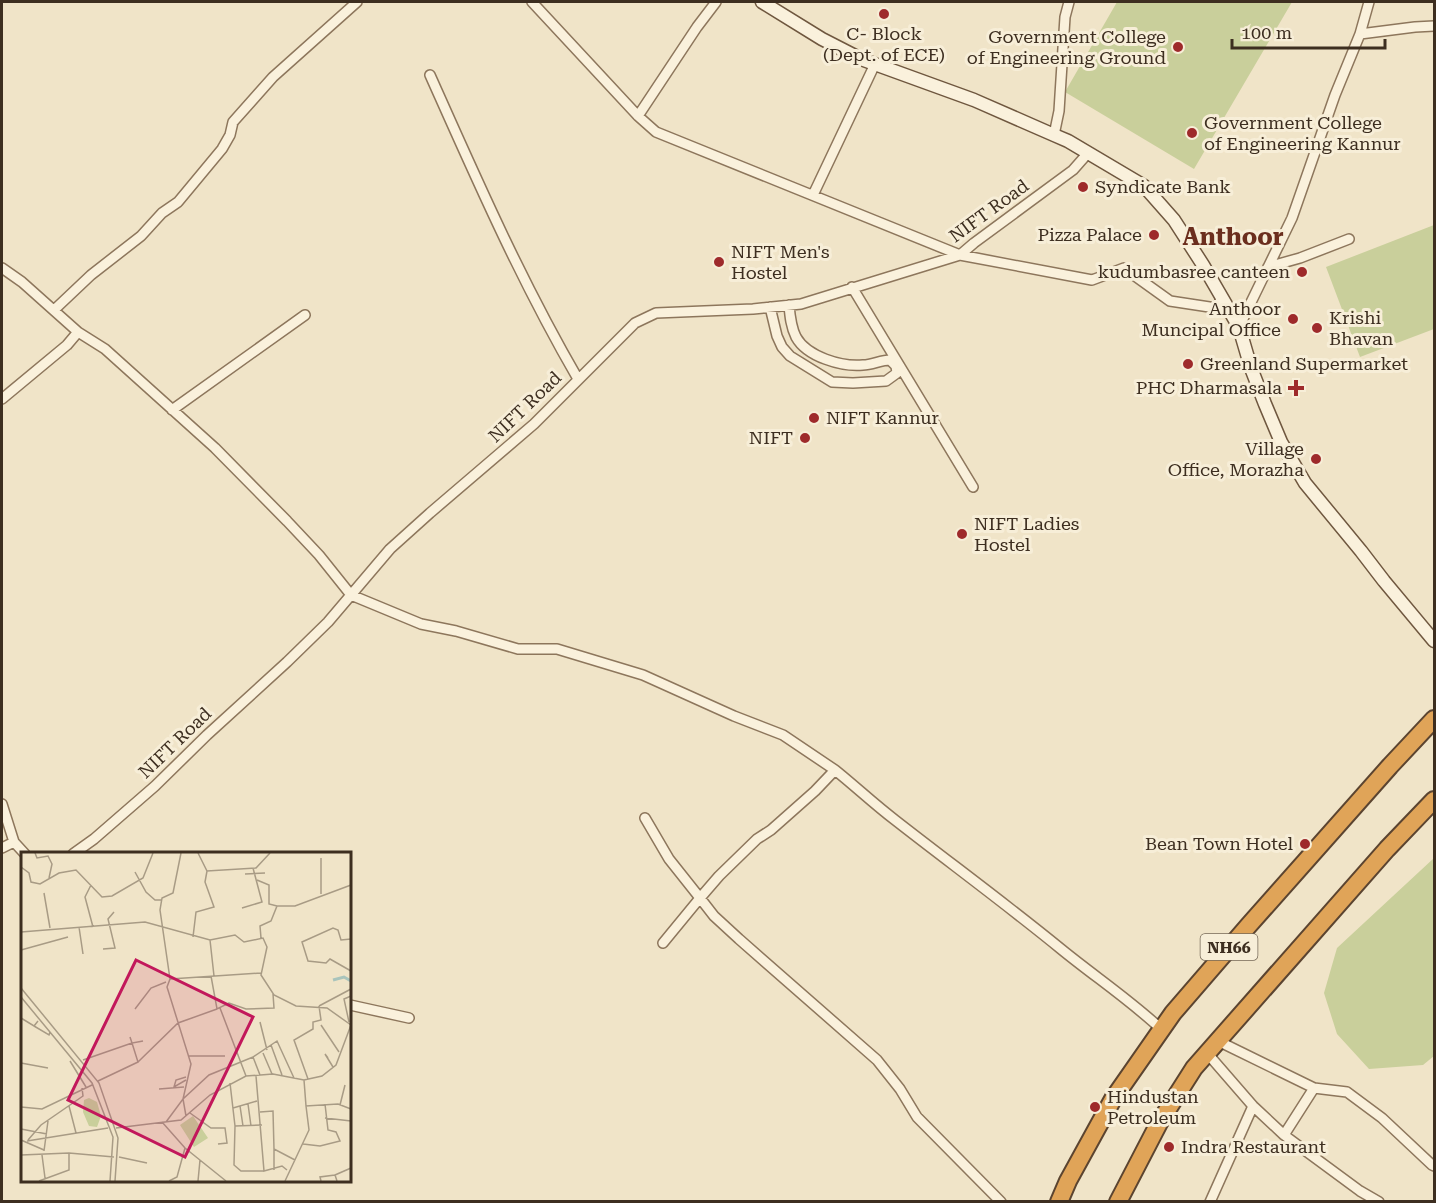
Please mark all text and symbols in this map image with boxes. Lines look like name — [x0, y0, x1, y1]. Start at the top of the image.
marker: C- Block (Dept. of ECE) — [877, 7, 891, 21]
scale bar — [1232, 12, 1385, 50]
text: 100 m — [1241, 22, 1292, 43]
place label: C- Block (Dept. of ECE) — [823, 23, 945, 65]
place label: Government College of Engineering Ground — [967, 26, 1166, 68]
marker: Government College of Engineering Ground — [1171, 40, 1185, 54]
place label: Government College of Engineering Kannur — [1204, 112, 1401, 154]
marker: Government College of Engineering Kannur — [1185, 126, 1199, 140]
street label: NIFT Road — [945, 175, 1033, 246]
place label: Syndicate Bank — [1095, 176, 1231, 197]
marker: Syndicate Bank — [1076, 180, 1090, 194]
district label: Anthoor — [1182, 223, 1284, 251]
place label: Pizza Palace — [1037, 224, 1142, 245]
marker: Pizza Palace — [1147, 228, 1161, 242]
place label: NIFT Men's Hostel — [731, 241, 830, 283]
marker: NIFT Men's Hostel — [712, 255, 726, 269]
place label: kudumbasree canteen — [1098, 261, 1290, 282]
marker: kudumbasree canteen — [1295, 265, 1309, 279]
place label: Anthoor Muncipal Office — [1142, 298, 1281, 340]
place label: Krishi Bhavan — [1329, 307, 1394, 349]
marker: Anthoor Muncipal Office — [1286, 312, 1300, 326]
marker: Krishi Bhavan — [1310, 321, 1324, 335]
place label: Greenland Supermarket — [1200, 353, 1408, 374]
marker: Greenland Supermarket — [1181, 357, 1195, 371]
street label: NIFT Road — [484, 366, 566, 446]
place label: PHC Dharmasala — [1136, 377, 1282, 398]
marker: PHC Dharmasala — [1287, 379, 1305, 397]
place label: NIFT Kannur — [826, 407, 939, 428]
marker: NIFT Kannur — [807, 411, 821, 425]
place label: NIFT — [749, 427, 793, 448]
marker: NIFT — [798, 431, 812, 445]
place label: Village Office, Morazha — [1168, 438, 1304, 480]
marker: Village Office, Morazha — [1309, 452, 1323, 466]
place label: NIFT Ladies Hostel — [974, 513, 1079, 555]
marker: NIFT Ladies Hostel — [955, 527, 969, 541]
street label: NIFT Road — [134, 702, 216, 782]
place label: Bean Town Hotel — [1145, 833, 1293, 854]
marker: Bean Town Hotel — [1298, 837, 1312, 851]
inset map — [21, 852, 351, 1182]
road number: NH66 — [1200, 934, 1258, 960]
place label: Hindustan Petroleum — [1107, 1086, 1199, 1128]
marker: Hindustan Petroleum — [1088, 1100, 1102, 1114]
place label: Indra Restaurant — [1181, 1136, 1326, 1157]
marker: Indra Restaurant — [1162, 1140, 1176, 1154]

